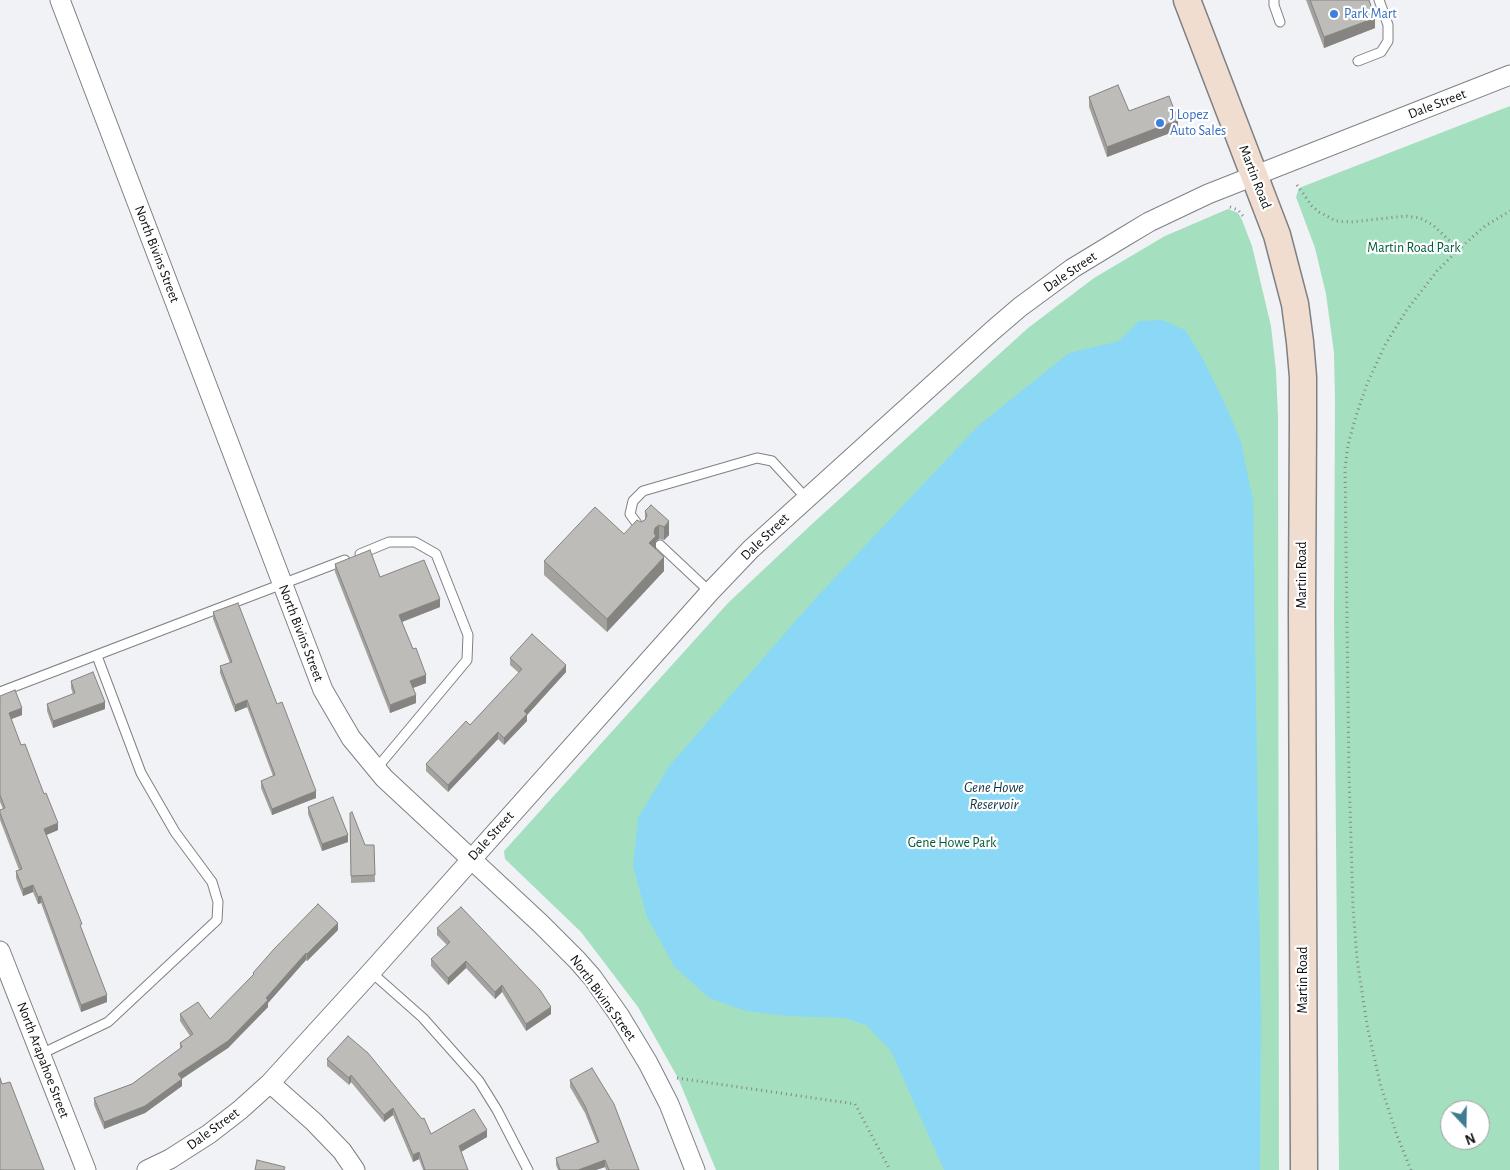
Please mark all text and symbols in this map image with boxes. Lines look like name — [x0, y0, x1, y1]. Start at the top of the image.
place label: Park Mart — [1344, 6, 1397, 22]
marker: Park Mart — [1328, 8, 1340, 20]
street label: Dale Street — [1406, 85, 1468, 123]
place label: J Lopez Auto Sales — [1170, 107, 1226, 140]
marker: J Lopez Auto Sales — [1154, 117, 1166, 129]
street label: Martin Road — [1235, 143, 1275, 211]
street label: North Bivins Street — [131, 203, 183, 305]
park label: Martin Road Park — [1367, 240, 1461, 256]
street label: Dale Street — [1040, 248, 1100, 296]
street label: Dale Street — [737, 510, 793, 564]
street label: Martin Road — [1294, 542, 1310, 608]
street label: North Bivins Street — [275, 582, 327, 684]
water label: Gene Howe Reservoir — [964, 778, 1024, 813]
street label: Dale Street — [464, 808, 518, 864]
park label: Gene Howe Park — [908, 835, 996, 851]
street label: Martin Road — [1295, 947, 1311, 1013]
street label: North Bivins Street — [566, 952, 640, 1044]
street label: North Arapahoe Street — [13, 1000, 73, 1120]
north arrow — [1440, 1100, 1490, 1150]
street label: Dale Street — [184, 1104, 242, 1154]
text: N — [1463, 1130, 1477, 1146]

